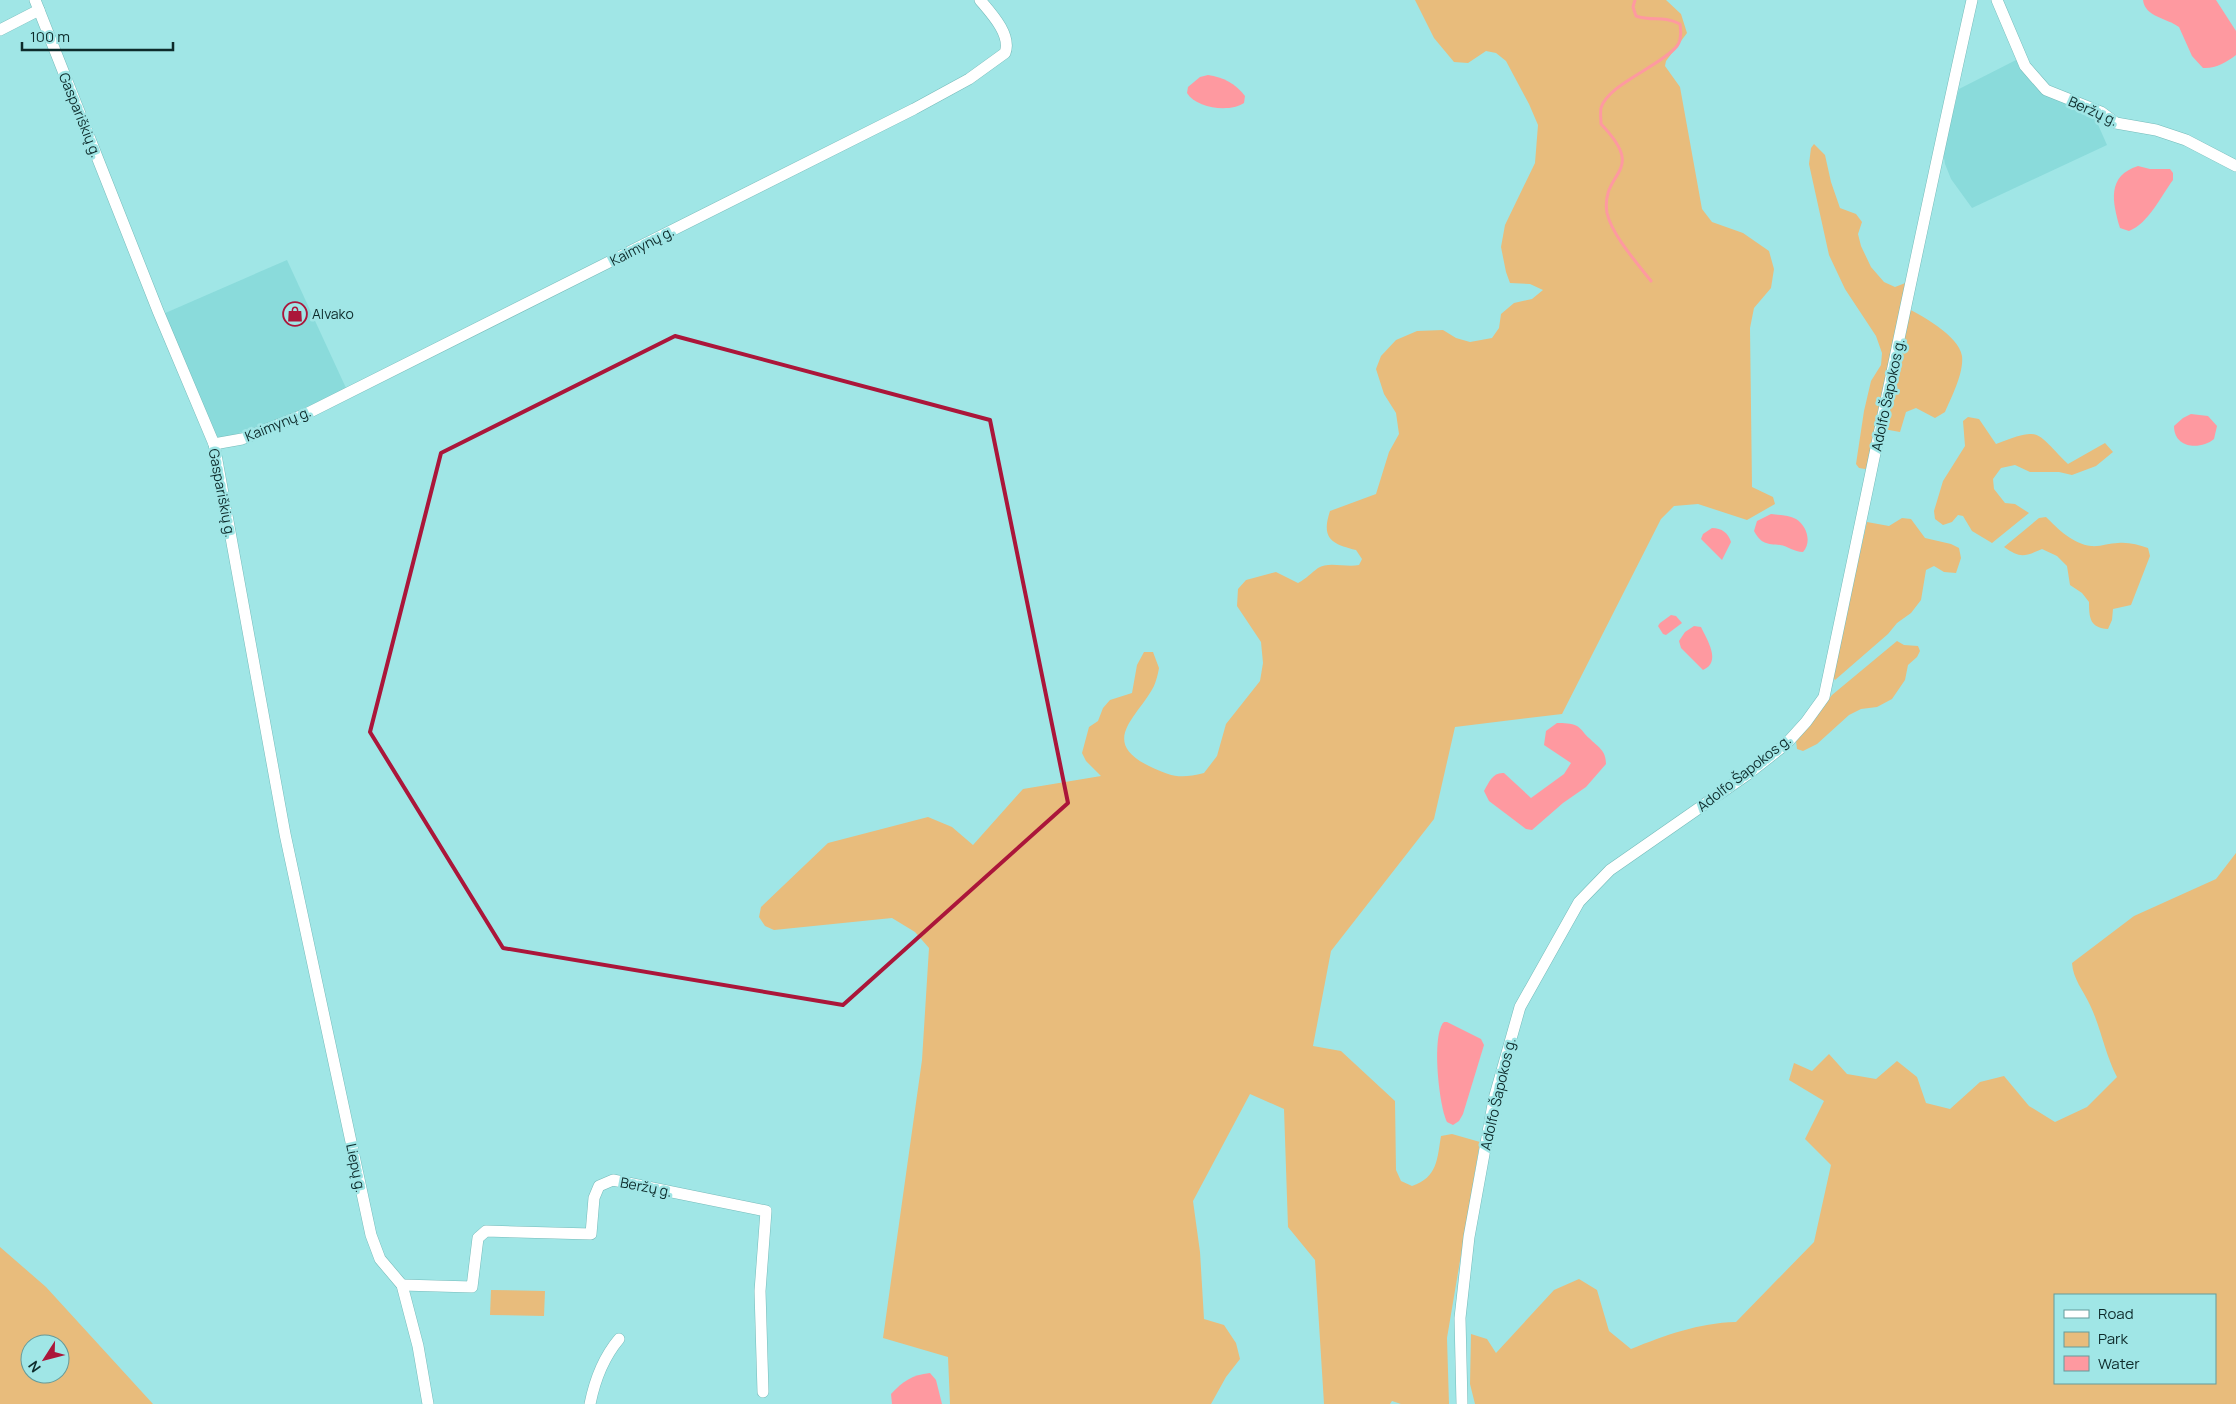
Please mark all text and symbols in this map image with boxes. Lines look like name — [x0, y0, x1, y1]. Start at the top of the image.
scale bar — [22, 20, 174, 52]
text: 100 m — [30, 26, 70, 47]
street label: Gaspariškių g. — [55, 70, 106, 160]
street label: Beržų g. — [2066, 91, 2121, 130]
street label: Kaimynų g. — [606, 221, 677, 270]
shop icon: Alvako — [282, 301, 308, 327]
place label: Alvako — [312, 304, 354, 323]
street label: Adolfo Šapokos g. — [1866, 337, 1909, 453]
street label: Kaimynų g. — [242, 402, 314, 445]
street label: Gaspariškių g. — [205, 447, 240, 539]
street label: Adolfo Šapokos g. — [1693, 730, 1795, 815]
street label: Adolfo Šapokos g. — [1475, 1036, 1520, 1152]
street label: Liepų g. — [342, 1142, 371, 1194]
street label: Beržų g. — [619, 1172, 674, 1201]
legend — [2054, 1294, 2216, 1384]
text: Road — [2098, 1303, 2134, 1324]
text: Park — [2098, 1328, 2128, 1349]
north arrow — [20, 1334, 70, 1384]
text: Water — [2098, 1353, 2140, 1374]
text: N — [23, 1357, 45, 1377]

